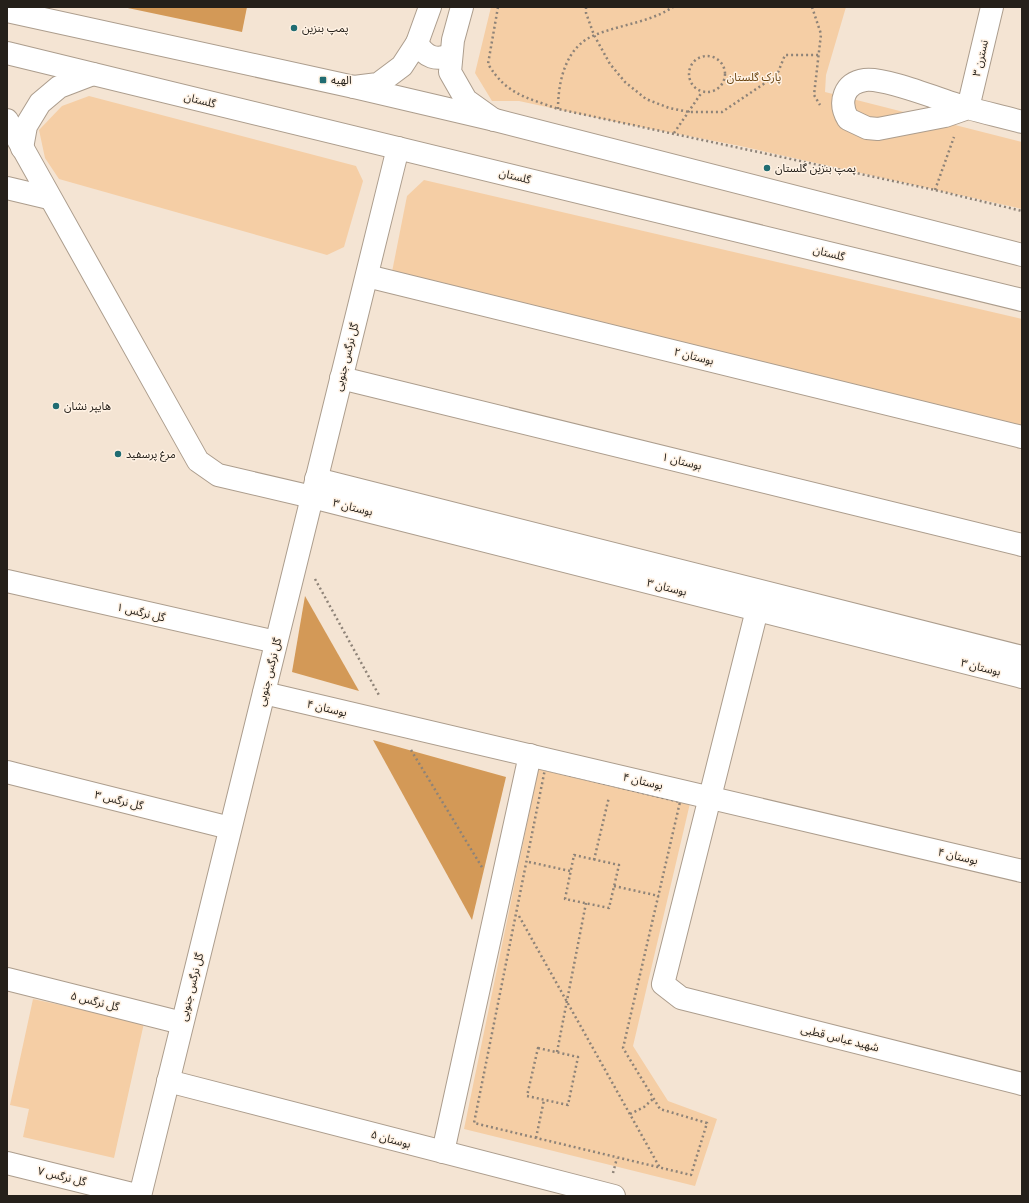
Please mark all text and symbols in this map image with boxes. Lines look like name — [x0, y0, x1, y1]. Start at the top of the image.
place label: پمپ بنزین — [302, 22, 348, 36]
marker: پمپ بنزین — [289, 23, 299, 33]
street label: نسترن ۳ — [970, 38, 991, 78]
park label: پارک گلستان — [727, 71, 781, 85]
place label: الهیه — [331, 74, 352, 87]
marker: الهیه — [318, 75, 328, 85]
street label: گلستان — [183, 90, 217, 111]
place label: پمپ بنزین گلستان — [775, 162, 856, 176]
marker: پمپ بنزین گلستان — [762, 163, 772, 173]
street label: گلستان — [498, 166, 532, 187]
street label: گلستان — [812, 243, 846, 264]
street label: گل نرگس جنوبی — [332, 321, 361, 393]
street label: بوستان ۲ — [673, 345, 715, 368]
place label: هایپر نشان — [64, 400, 111, 414]
marker: هایپر نشان — [51, 401, 61, 411]
place label: مرغ پرسفید — [126, 448, 176, 462]
marker: مرغ پرسفید — [113, 449, 123, 459]
street label: بوستان ۱ — [661, 450, 703, 473]
street label: بوستان ۳ — [332, 496, 374, 519]
street label: بوستان ۳ — [646, 576, 688, 599]
street label: گل نرگس ۱ — [115, 601, 167, 625]
street label: گل نرگس جنوبی — [255, 636, 284, 708]
street label: بوستان ۳ — [960, 656, 1002, 679]
street label: بوستان ۴ — [306, 698, 348, 719]
street label: بوستان ۴ — [622, 771, 664, 792]
street label: گل نرگس ۳ — [93, 788, 145, 813]
street label: بوستان ۴ — [937, 846, 979, 867]
street label: گل نرگس جنوبی — [177, 951, 206, 1023]
street label: گل نرگس ۵ — [69, 989, 121, 1014]
street label: شهید عباس قطبی — [800, 1023, 881, 1055]
street label: بوستان ۵ — [370, 1128, 412, 1151]
street label: گل نرگس ۷ — [36, 1164, 88, 1189]

